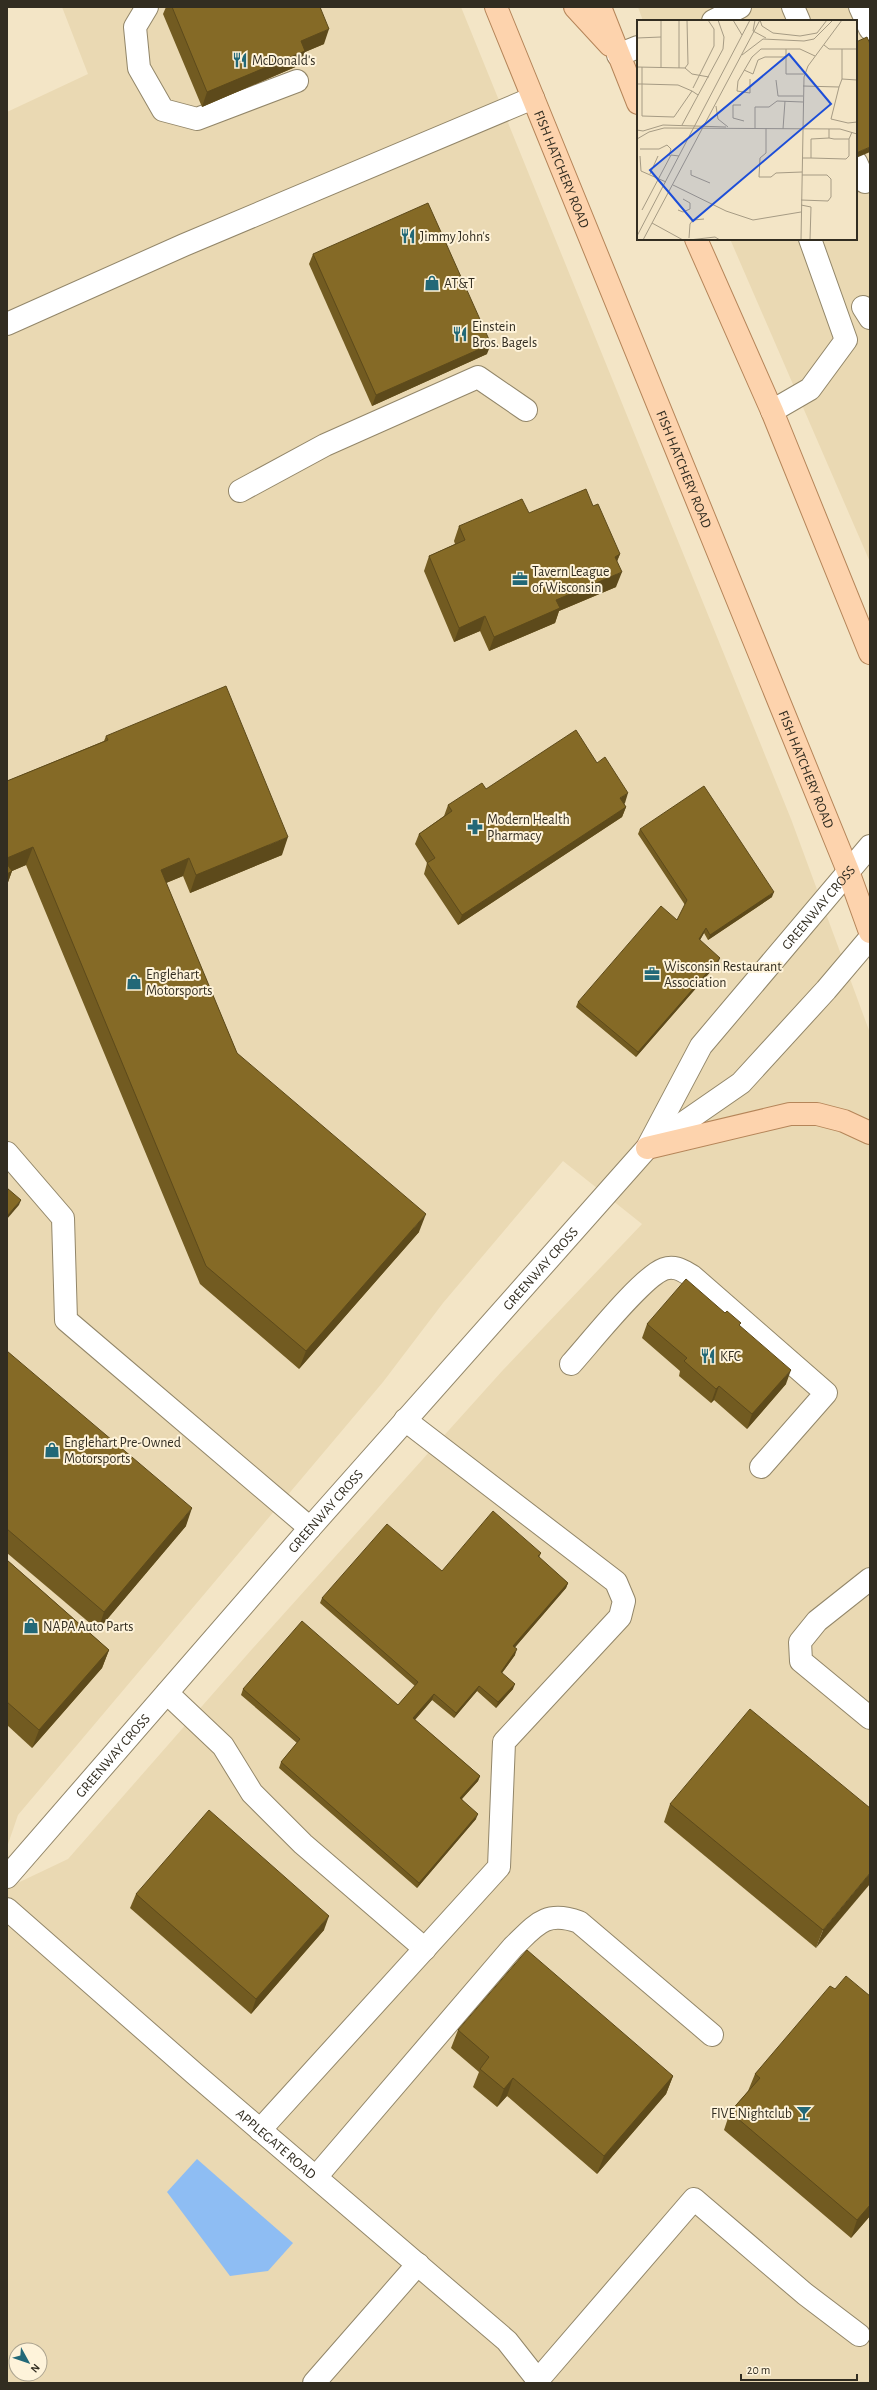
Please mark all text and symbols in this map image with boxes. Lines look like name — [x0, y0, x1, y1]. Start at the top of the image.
inset map — [637, 20, 857, 240]
restaurant icon: McDonald's — [231, 51, 249, 69]
place label: McDonald's — [252, 54, 315, 68]
street label: FISH HATCHERY ROAD — [531, 109, 591, 230]
restaurant icon: Jimmy John's — [399, 227, 417, 245]
place label: Jimmy John's — [420, 230, 490, 244]
shop icon: AT&T — [423, 274, 441, 292]
place label: AT&T — [444, 277, 475, 291]
place label: Einstein Bros. Bagels — [472, 320, 537, 350]
restaurant icon: Einstein Bros. Bagels — [451, 325, 469, 343]
street label: FISH HATCHERY ROAD — [653, 409, 714, 530]
place label: Tavern League of Wisconsin — [532, 565, 609, 595]
office icon: Tavern League of Wisconsin — [511, 570, 529, 588]
street label: FISH HATCHERY ROAD — [775, 709, 836, 830]
place label: Modern Health Pharmacy — [487, 813, 570, 843]
pharmacy icon: Modern Health Pharmacy — [466, 818, 484, 836]
street label: GREENWAY CROSS — [780, 863, 858, 953]
place label: Wisconsin Restaurant Association — [664, 960, 782, 990]
office icon: Wisconsin Restaurant Association — [643, 965, 661, 983]
place label: Englehart Motorsports — [146, 968, 212, 998]
shop icon: Englehart Motorsports — [125, 973, 143, 991]
street label: GREENWAY CROSS — [501, 1225, 581, 1313]
restaurant icon: KFC — [699, 1347, 717, 1365]
place label: KFC — [720, 1350, 741, 1364]
place label: Englehart Pre-Owned Motorsports — [64, 1436, 181, 1466]
shop icon: Englehart Pre-Owned Motorsports — [43, 1441, 61, 1459]
street label: GREENWAY CROSS — [286, 1468, 366, 1556]
shop icon: NAPA Auto Parts — [22, 1617, 40, 1635]
place label: NAPA Auto Parts — [43, 1620, 133, 1634]
street label: GREENWAY CROSS — [73, 1712, 153, 1800]
bar icon: FIVE Nightclub — [795, 2104, 813, 2122]
street label: APPLEGATE ROAD — [233, 2106, 318, 2182]
place label: FIVE Nightclub — [711, 2107, 792, 2121]
north arrow — [8, 2342, 48, 2382]
scale bar — [741, 2356, 857, 2382]
text: N — [29, 2362, 42, 2375]
text: 20 m — [747, 2364, 770, 2376]

